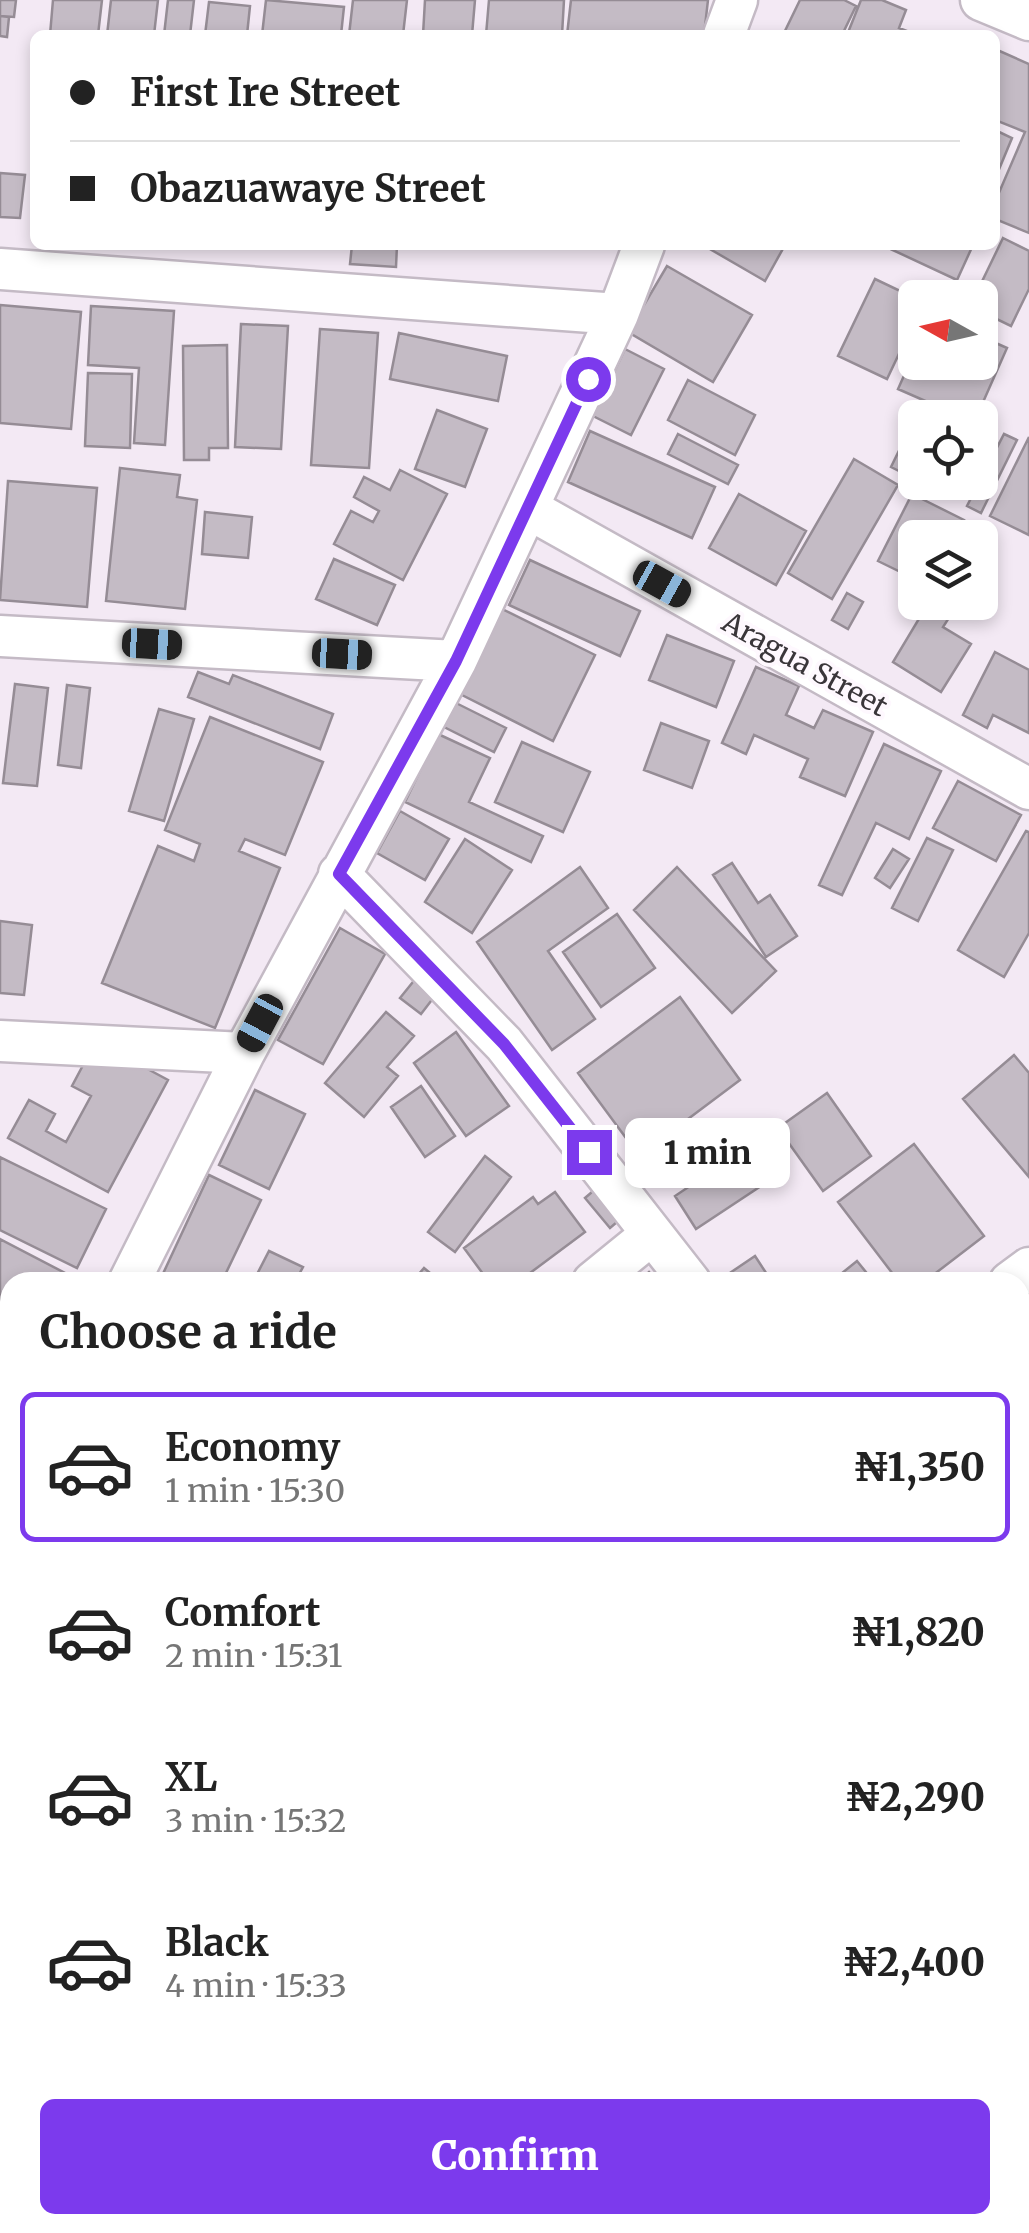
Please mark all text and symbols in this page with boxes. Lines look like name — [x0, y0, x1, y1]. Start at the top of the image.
text: First Ire Street — [130, 69, 400, 116]
text: Obazuawaye Street — [130, 165, 486, 212]
north arrow — [898, 280, 998, 380]
map controls — [898, 280, 998, 620]
route start — [566, 357, 611, 402]
button: locate — [898, 400, 998, 500]
button: layers — [898, 520, 998, 620]
car — [628, 556, 696, 612]
street label: Aragua Street — [715, 603, 894, 724]
car — [121, 627, 183, 661]
car — [311, 637, 373, 671]
car — [233, 989, 287, 1057]
callout: 1 min — [624, 1117, 789, 1187]
route end — [567, 1130, 612, 1175]
text: 1 min — [664, 1133, 751, 1173]
text: Choose a ride — [40, 1304, 337, 1360]
icon: car — [45, 1422, 135, 1512]
text: Economy — [165, 1424, 340, 1471]
text: ₦1,350 — [853, 1444, 985, 1491]
text: 1 min · 15:30 — [165, 1471, 345, 1511]
icon: car — [45, 1587, 135, 1677]
text: Comfort — [165, 1589, 321, 1636]
text: ₦1,820 — [851, 1609, 985, 1656]
text: 2 min · 15:31 — [165, 1636, 342, 1676]
icon: car — [45, 1752, 135, 1842]
text: XL — [165, 1754, 217, 1801]
text: ₦2,290 — [844, 1774, 985, 1821]
text: 3 min · 15:32 — [165, 1801, 347, 1841]
icon: car — [45, 1917, 135, 2007]
text: Black — [165, 1919, 269, 1966]
text: ₦2,400 — [842, 1939, 985, 1986]
text: 4 min · 15:33 — [165, 1966, 347, 2006]
button: Confirm — [40, 2099, 990, 2214]

